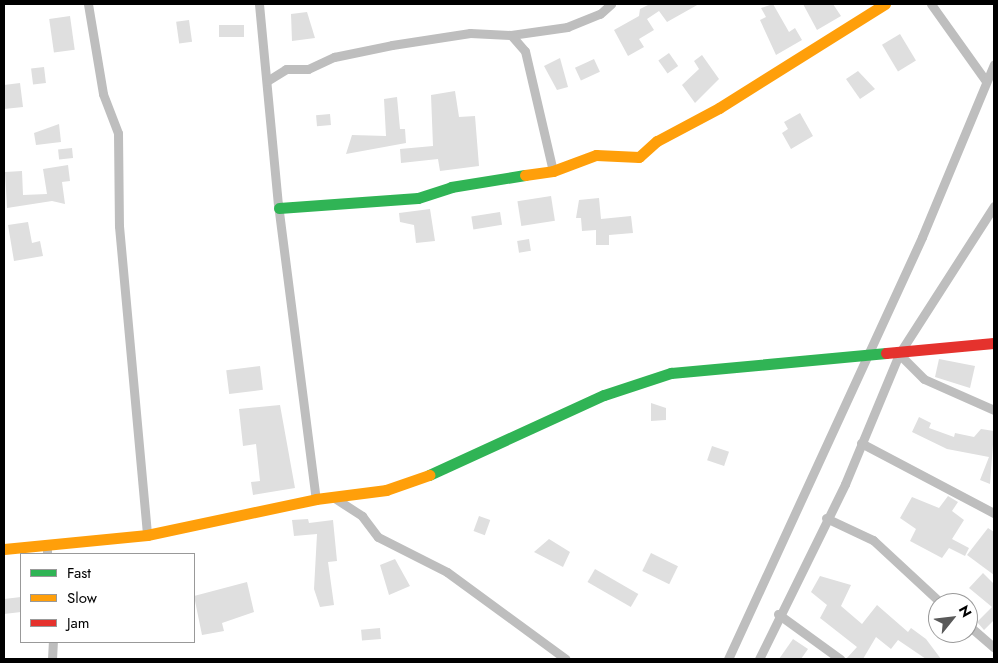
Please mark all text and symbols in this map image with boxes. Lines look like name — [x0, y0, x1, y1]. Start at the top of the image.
legend — [20, 553, 195, 643]
text: Fast — [67, 562, 91, 584]
text: Slow — [67, 587, 97, 609]
north arrow — [928, 593, 978, 643]
text: N — [954, 601, 977, 621]
text: Jam — [67, 612, 90, 634]

